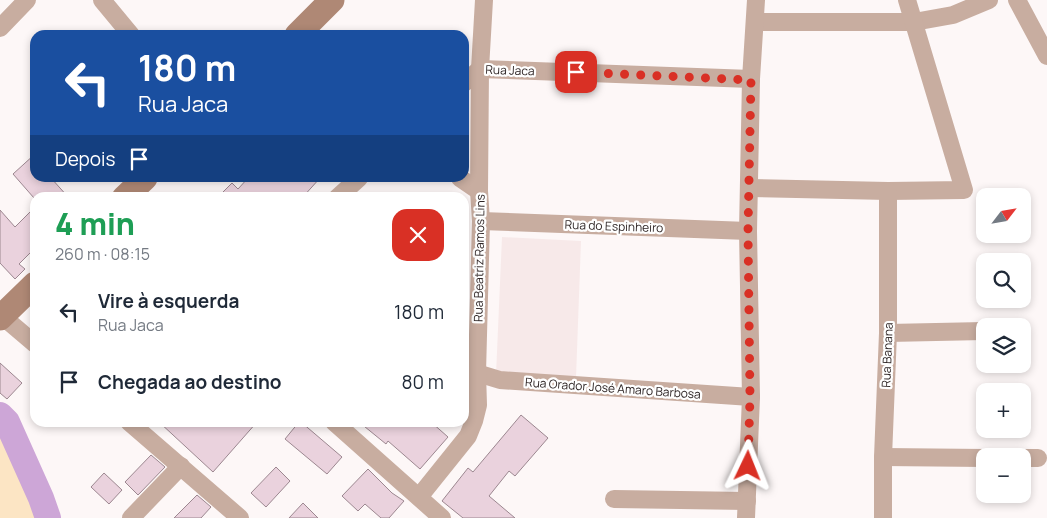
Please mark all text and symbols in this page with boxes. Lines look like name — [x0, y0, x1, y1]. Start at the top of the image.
text: 180 m — [138, 44, 236, 92]
icon: left — [55, 50, 120, 115]
pin — [555, 51, 597, 93]
icon: arrive — [562, 58, 590, 86]
street label: Rua Jaca — [485, 61, 535, 79]
text: Rua Jaca — [138, 89, 228, 119]
icon: arrive — [125, 145, 153, 173]
text: Depois — [55, 146, 115, 172]
north arrow — [976, 188, 1031, 242]
map controls — [976, 188, 1031, 503]
street label: Rua Beatriz Ramos Lins — [469, 194, 489, 322]
text: 4 min — [55, 203, 135, 244]
button: close — [392, 209, 444, 261]
street label: Rua do Espinheiro — [564, 216, 664, 236]
text: 260 m · 08:15 — [55, 243, 150, 265]
button: search — [976, 253, 1031, 308]
text: Vire à esquerda — [98, 288, 239, 314]
icon: left — [55, 298, 83, 326]
text: 180 m — [394, 299, 444, 325]
text: Rua Jaca — [98, 314, 164, 336]
button: layers — [976, 318, 1031, 373]
street label: Rua Banana — [877, 322, 897, 388]
icon: arrive — [55, 368, 83, 396]
text: Chegada ao destino — [98, 369, 281, 395]
text: 80 m — [401, 369, 444, 395]
street label: Rua Orador José Amaro Barbosa — [525, 373, 701, 403]
button: + — [976, 383, 1031, 438]
position arrow — [721, 439, 773, 491]
button: − — [976, 448, 1031, 503]

